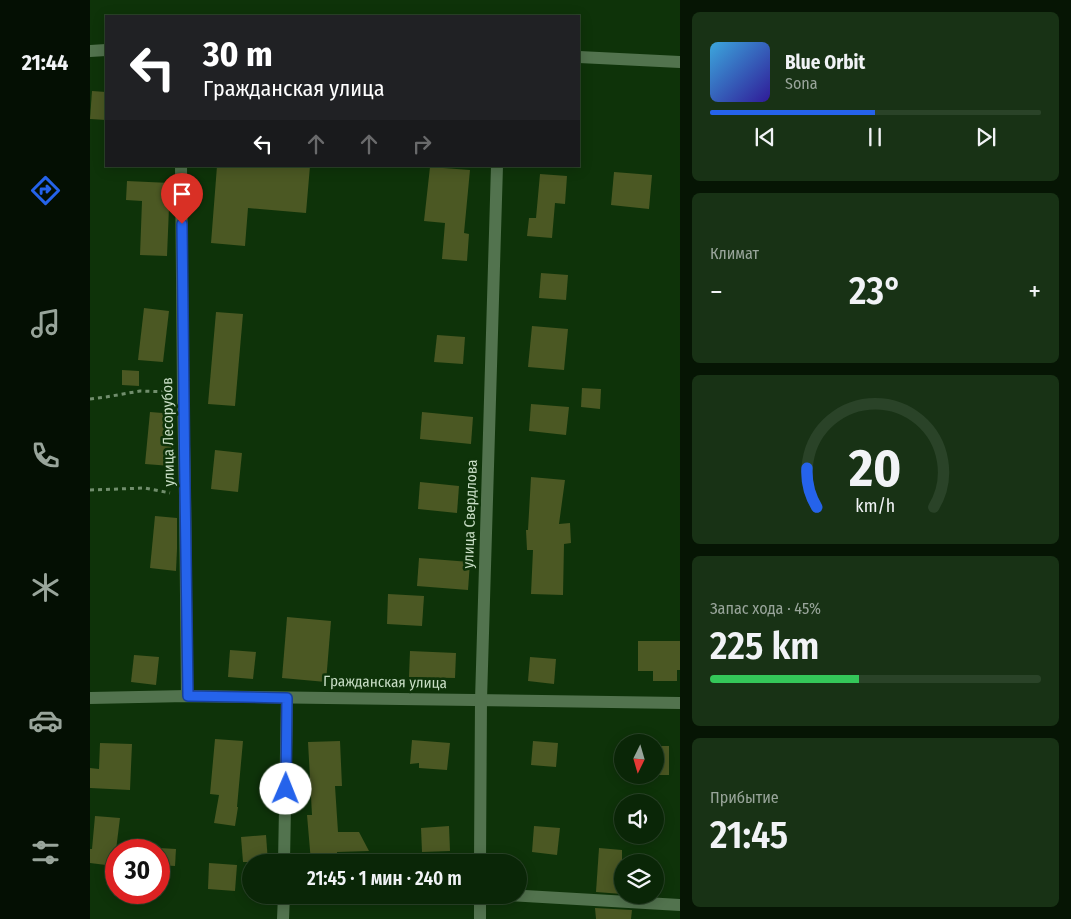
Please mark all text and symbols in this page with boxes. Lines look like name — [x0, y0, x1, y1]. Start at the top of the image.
text: 30 m — [203, 33, 273, 75]
icon: left — [120, 35, 185, 100]
text: 21:44 — [22, 49, 68, 76]
text: Blue Orbit — [785, 51, 865, 74]
text: Sona — [785, 74, 818, 93]
text: Гражданская улица — [203, 75, 384, 102]
icon: previous — [751, 123, 779, 151]
icon: pause — [861, 123, 889, 151]
icon: next — [972, 123, 1000, 151]
icon: left — [249, 130, 277, 158]
icon: ahead — [302, 130, 330, 158]
icon: ahead — [355, 130, 383, 158]
icon: right — [408, 130, 436, 158]
icon: directions — [28, 173, 63, 208]
pin — [161, 173, 203, 224]
icon: arrive — [168, 180, 196, 208]
text: Климат — [710, 244, 759, 263]
text: 23° — [849, 268, 902, 314]
text: − — [710, 275, 723, 308]
text: + — [1028, 275, 1041, 308]
icon: music — [28, 306, 63, 341]
street label: улица Лесорубов — [158, 377, 178, 487]
text: 20 — [848, 437, 902, 500]
icon: phone — [28, 438, 63, 473]
street label: улица Свердлова — [459, 459, 481, 569]
text: km/h — [856, 495, 895, 517]
icon: climate — [28, 570, 63, 605]
text: Запас хода · 45% — [710, 599, 821, 618]
text: 225 km — [710, 623, 819, 669]
street label: Гражданская улица — [323, 672, 447, 692]
icon: car — [28, 703, 63, 738]
north arrow — [614, 734, 664, 784]
map controls — [614, 734, 664, 904]
position arrow — [259, 762, 311, 814]
text: Прибытие — [710, 788, 779, 807]
button: sound — [614, 794, 664, 844]
text: 21:45 — [710, 812, 788, 858]
icon: filters — [28, 835, 63, 870]
speed limit sign: 30 — [105, 839, 170, 904]
button: layers — [614, 854, 664, 904]
text: 21:45 · 1 мин · 240 m — [307, 867, 462, 890]

